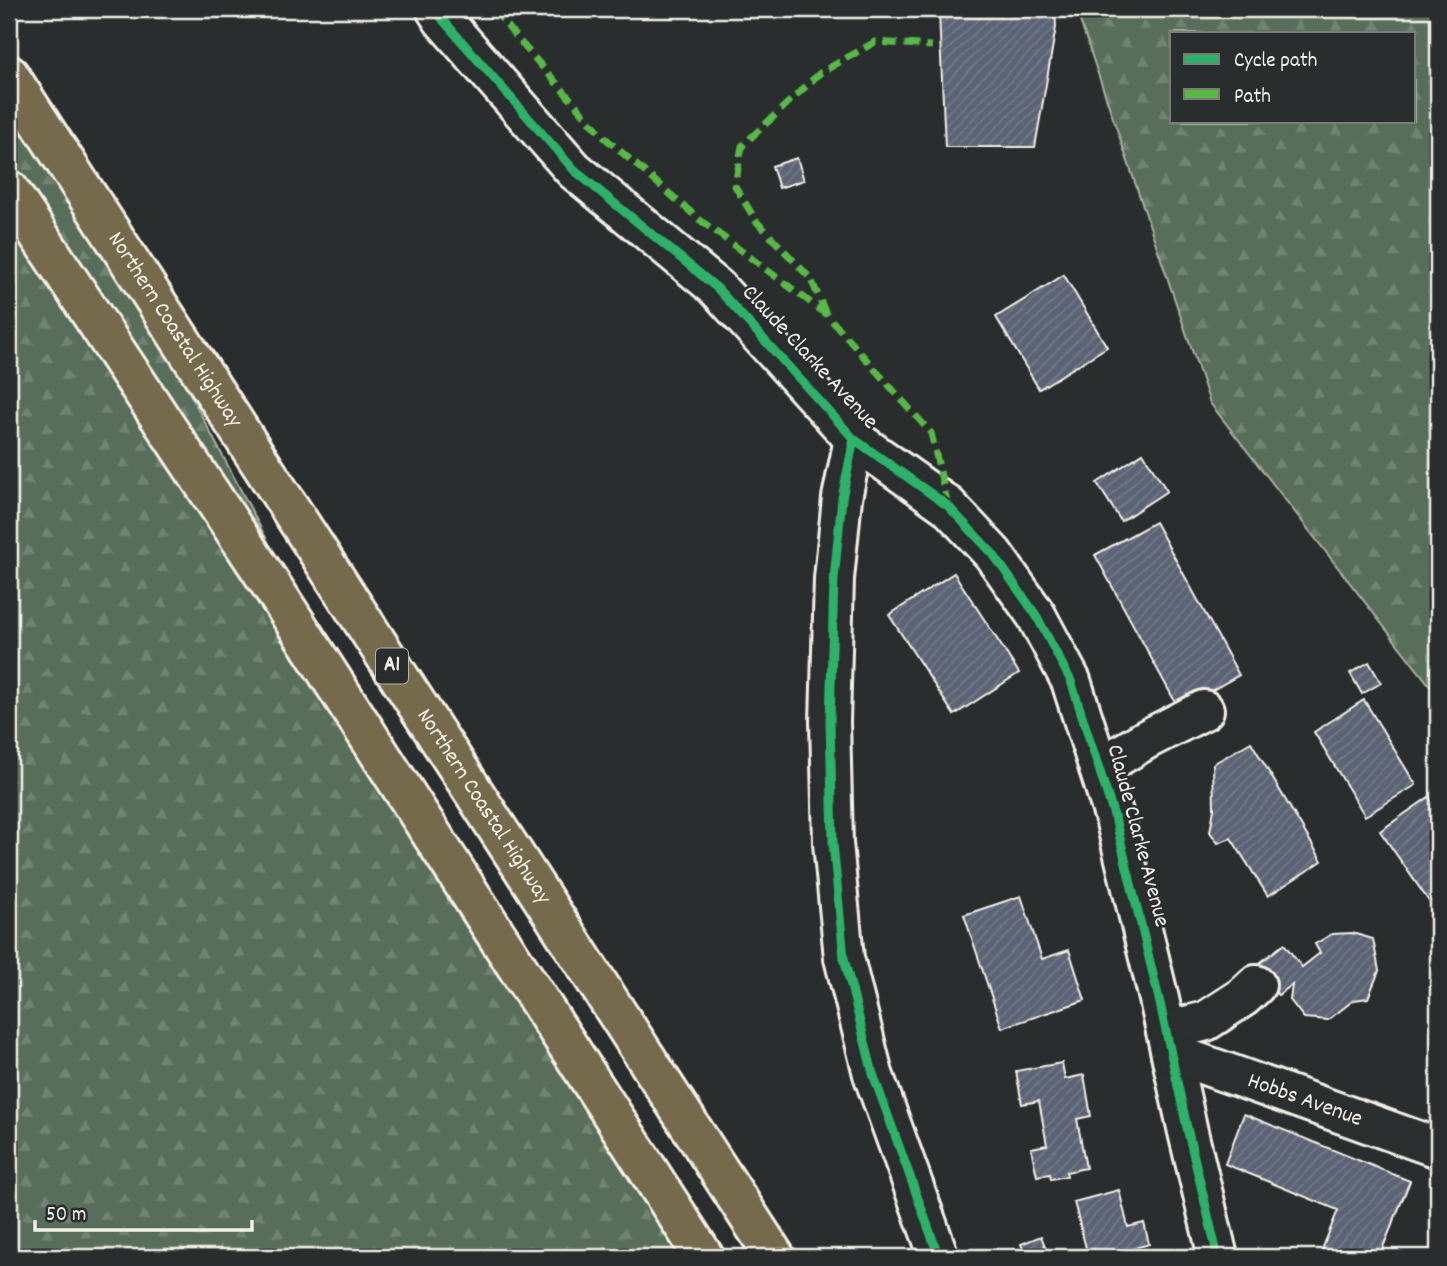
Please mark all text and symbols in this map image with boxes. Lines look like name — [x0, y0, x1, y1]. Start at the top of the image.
legend — [1170, 32, 1416, 122]
text: Cycle path — [1234, 47, 1317, 77]
text: Path — [1234, 83, 1271, 113]
street label: Northern Coastal Highway — [99, 226, 250, 435]
street label: Claude Clarke Avenue — [733, 278, 885, 438]
road number: A1 — [376, 648, 408, 684]
street label: Northern Coastal Highway — [408, 702, 559, 912]
street label: Claude Clarke Avenue — [1097, 741, 1177, 931]
street label: Hobbs Avenue — [1243, 1065, 1367, 1136]
scale bar — [35, 1189, 252, 1233]
text: 50 m — [46, 1201, 86, 1231]

